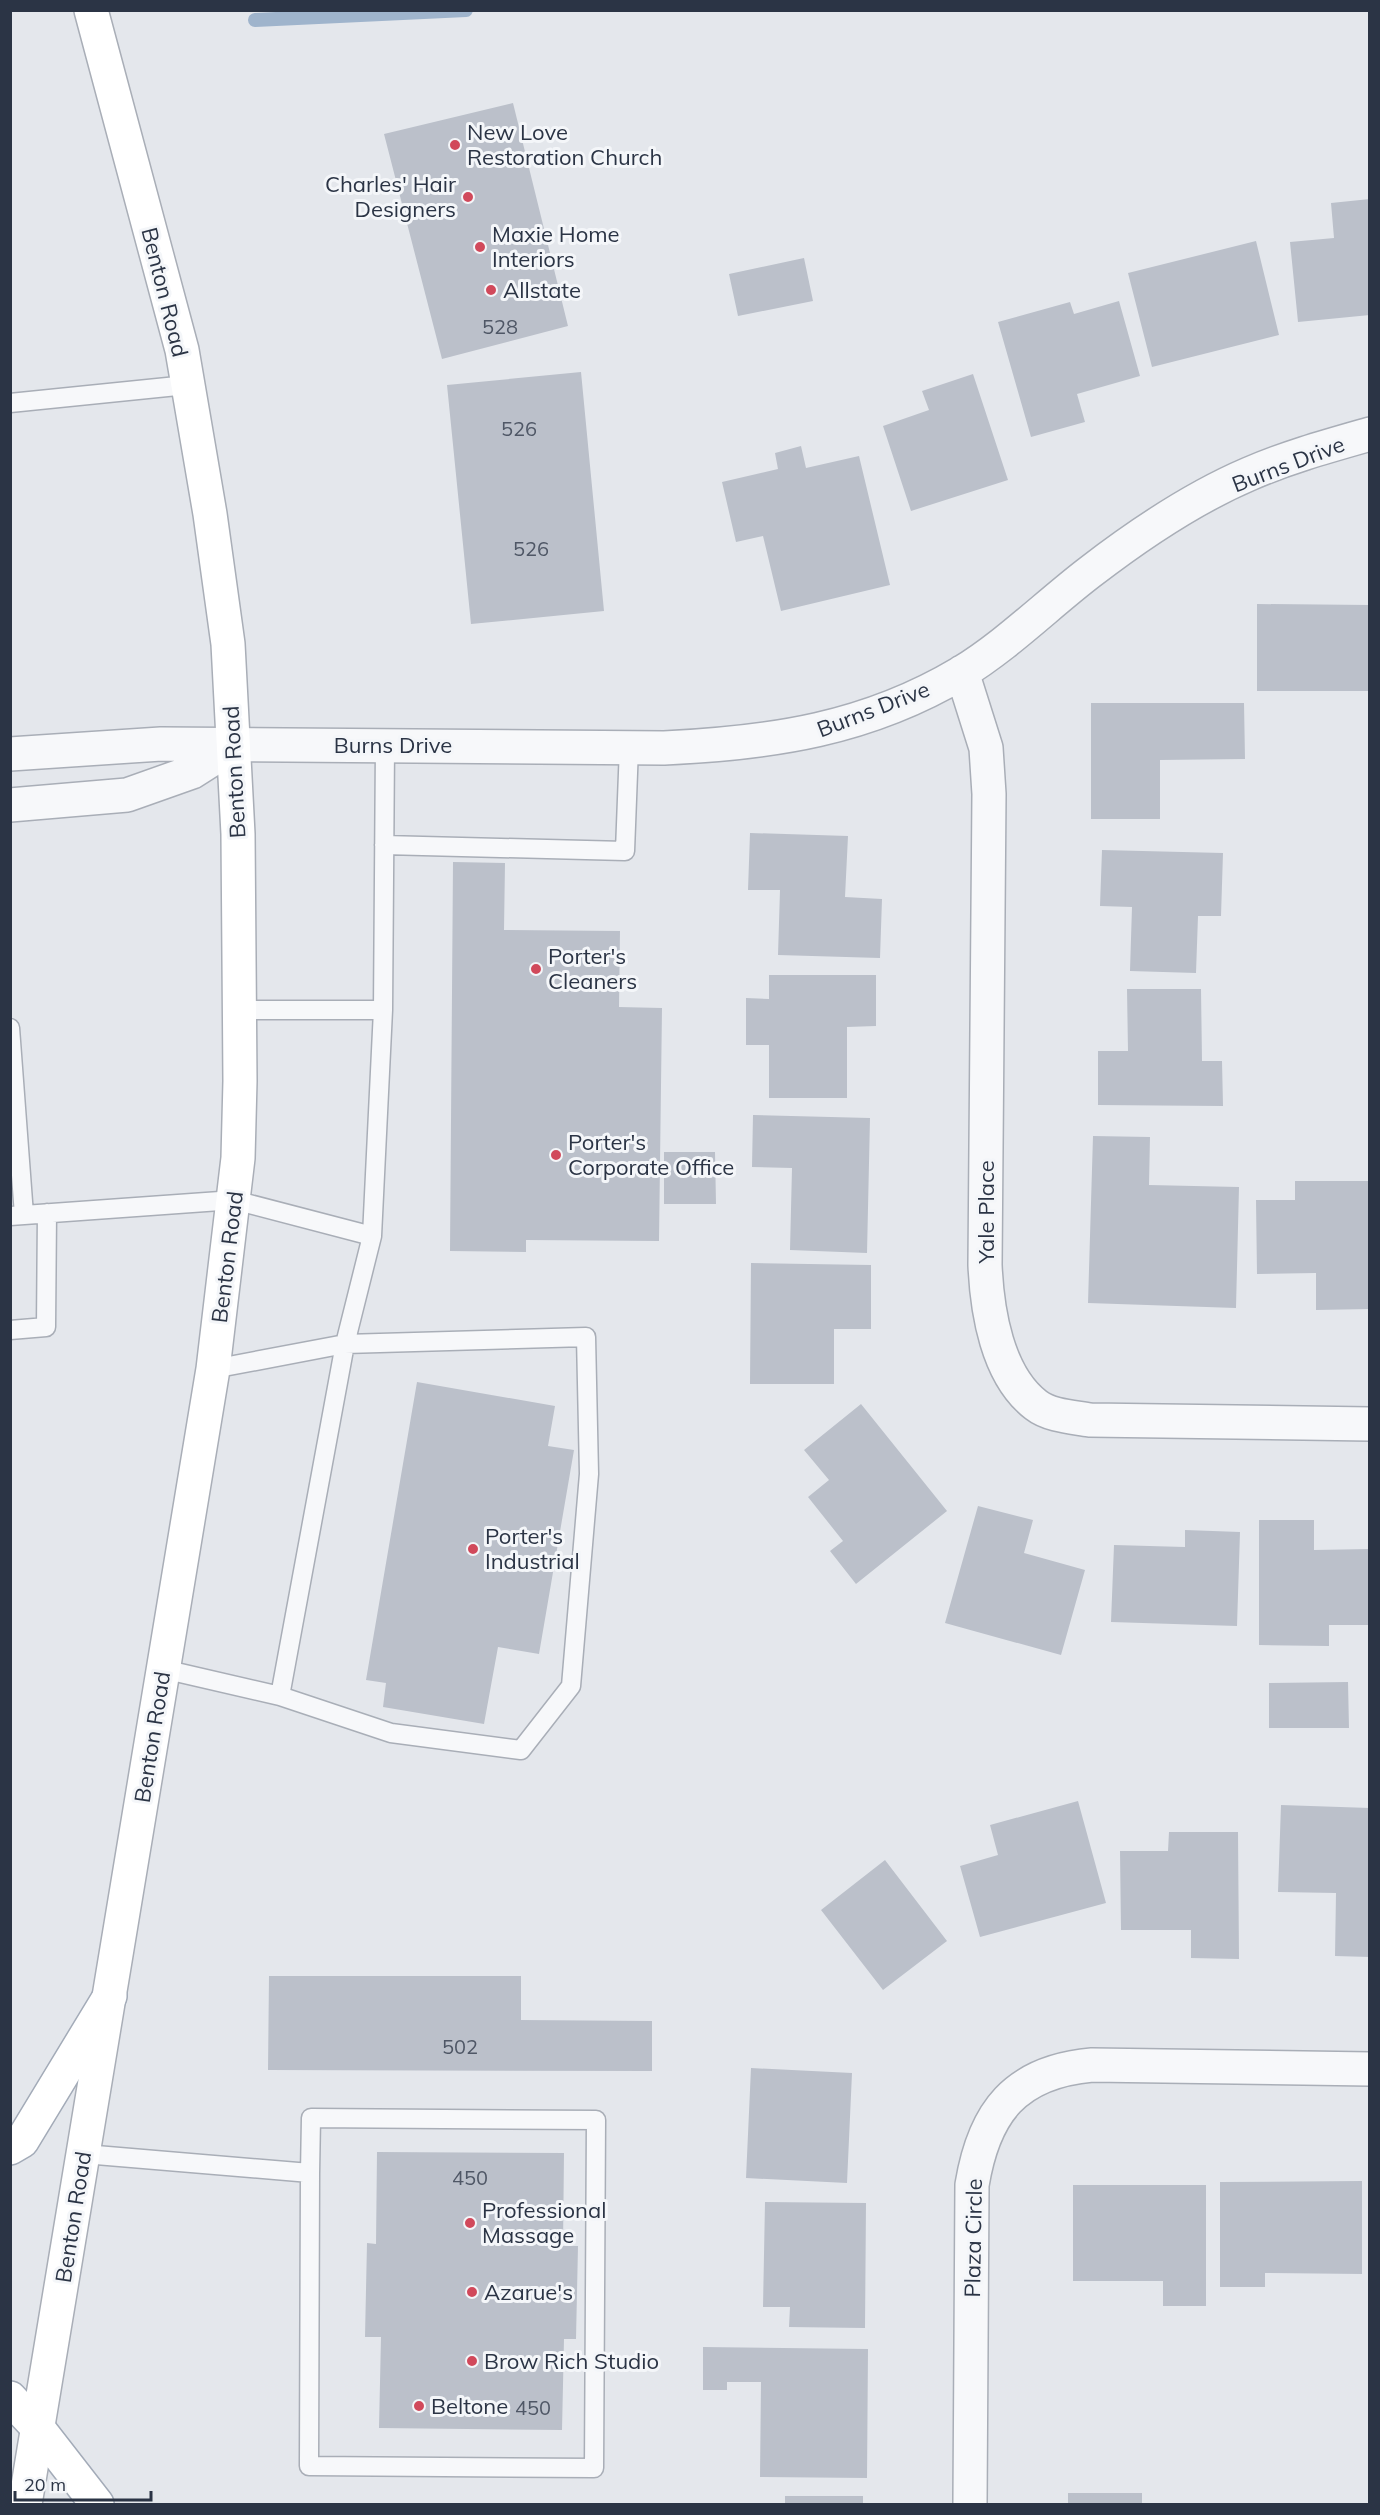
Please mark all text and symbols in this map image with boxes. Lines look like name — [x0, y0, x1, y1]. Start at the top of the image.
place label: New Love Restoration Church — [467, 118, 662, 171]
marker: New Love Restoration Church — [448, 138, 462, 152]
place label: Charles' Hair Designers — [325, 170, 456, 223]
marker: Charles' Hair Designers — [461, 190, 475, 204]
place label: Maxie Home Interiors — [492, 220, 620, 273]
street label: Benton Road — [135, 224, 195, 360]
marker: Maxie Home Interiors — [473, 240, 487, 254]
place label: Allstate — [503, 276, 581, 304]
marker: Allstate — [484, 283, 498, 297]
house number: 528 — [482, 314, 518, 339]
house number: 526 — [501, 416, 537, 441]
street label: Burns Drive — [1228, 430, 1348, 498]
house number: 526 — [513, 536, 549, 561]
street label: Burns Drive — [813, 675, 933, 743]
street label: Benton Road — [217, 705, 251, 839]
street label: Burns Drive — [334, 731, 452, 759]
place label: Porter's Cleaners — [548, 942, 637, 995]
marker: Porter's Cleaners — [529, 962, 543, 976]
place label: Porter's Corporate Office — [568, 1128, 734, 1181]
marker: Porter's Corporate Office — [549, 1148, 563, 1162]
street label: Yale Place — [972, 1160, 1000, 1265]
street label: Benton Road — [205, 1190, 249, 1324]
place label: Porter's Industrial — [485, 1522, 580, 1575]
marker: Porter's Industrial — [466, 1542, 480, 1556]
street label: Benton Road — [128, 1669, 176, 1805]
house number: 502 — [442, 2034, 478, 2059]
street label: Benton Road — [49, 2149, 97, 2285]
house number: 450 — [452, 2165, 488, 2190]
street label: Plaza Circle — [958, 2178, 988, 2298]
place label: Professional Massage — [482, 2196, 606, 2249]
marker: Professional Massage — [463, 2216, 477, 2230]
place label: Azarue's — [484, 2278, 573, 2306]
marker: Azarue's — [465, 2285, 479, 2299]
place label: Brow Rich Studio — [484, 2347, 659, 2375]
marker: Brow Rich Studio — [465, 2354, 479, 2368]
place label: Beltone — [431, 2392, 508, 2420]
house number: 450 — [515, 2395, 551, 2420]
marker: Beltone — [412, 2399, 426, 2413]
scale bar — [15, 2464, 152, 2502]
text: 20 m — [24, 2473, 66, 2496]

